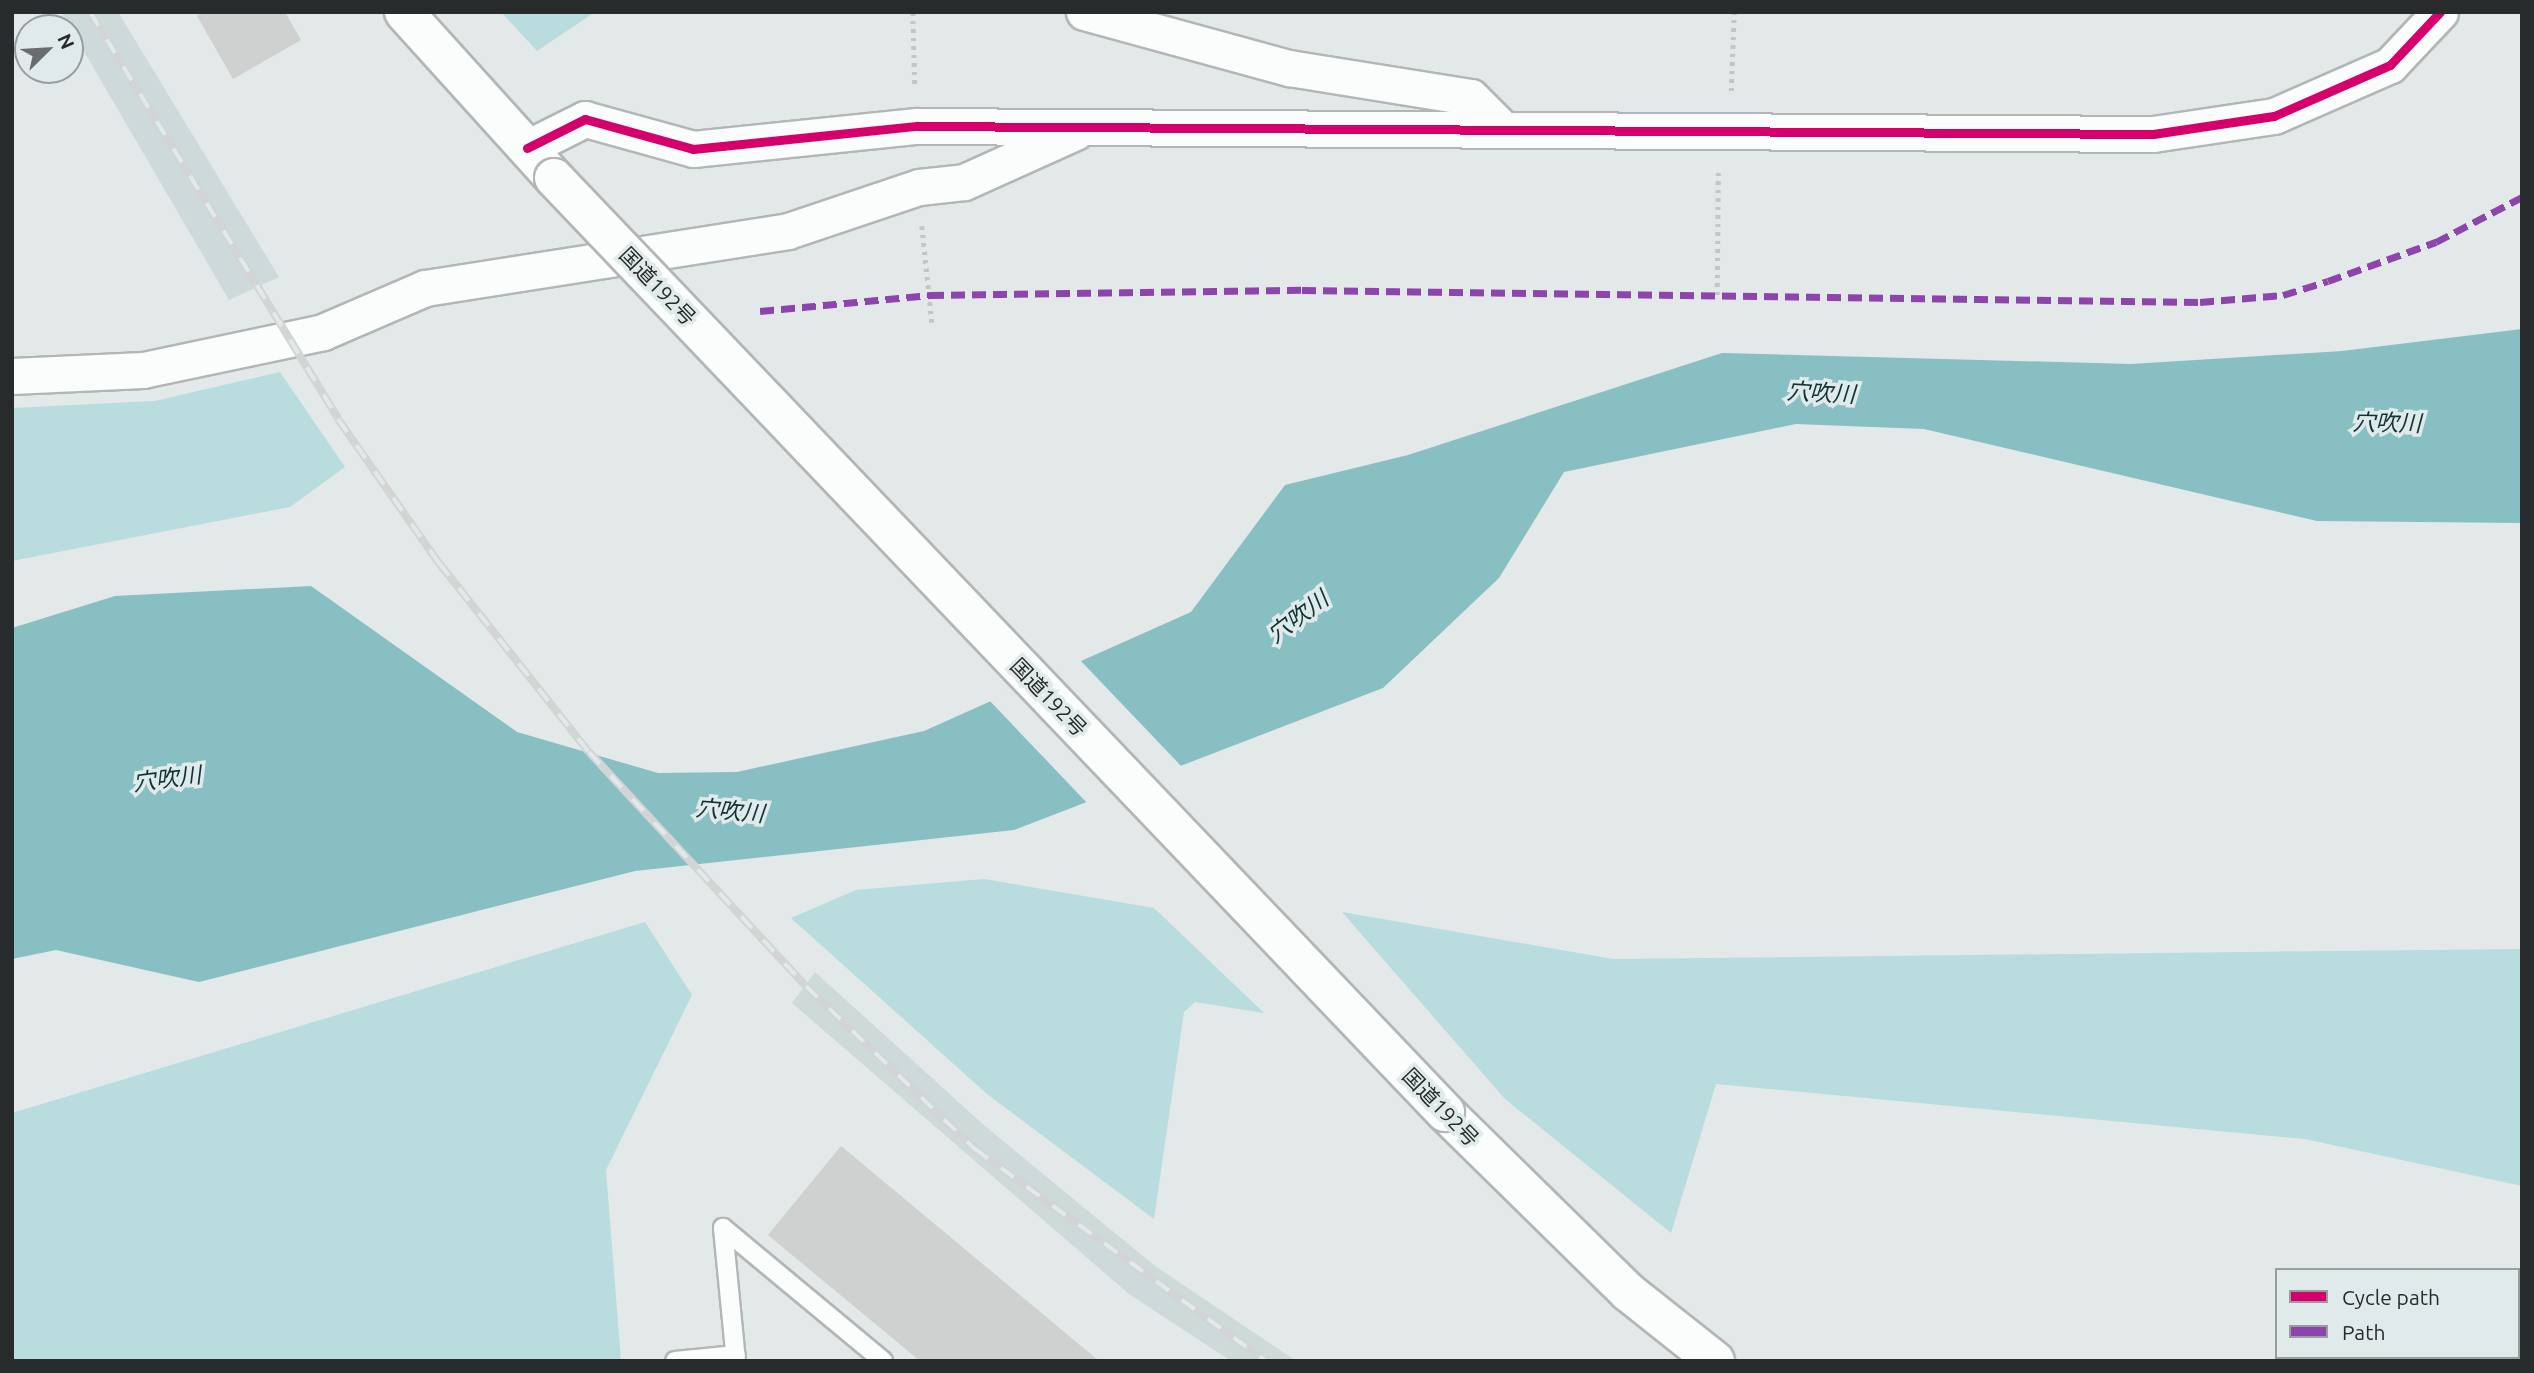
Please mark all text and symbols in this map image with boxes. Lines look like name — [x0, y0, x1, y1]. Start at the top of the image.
north arrow — [14, 14, 84, 84]
text: N — [53, 30, 79, 52]
street label: 国道192号 — [615, 242, 701, 330]
water label: 穴吹川 — [1786, 377, 1856, 409]
water label: 穴吹川 — [2352, 409, 2422, 437]
water label: 穴吹川 — [1262, 585, 1334, 649]
street label: 国道192号 — [1006, 653, 1092, 741]
water label: 穴吹川 — [131, 761, 203, 797]
water label: 穴吹川 — [694, 794, 766, 828]
street label: 国道192号 — [1398, 1063, 1484, 1151]
legend — [2275, 1268, 2520, 1359]
text: Cycle path — [2342, 1285, 2440, 1309]
text: Path — [2342, 1320, 2385, 1344]

